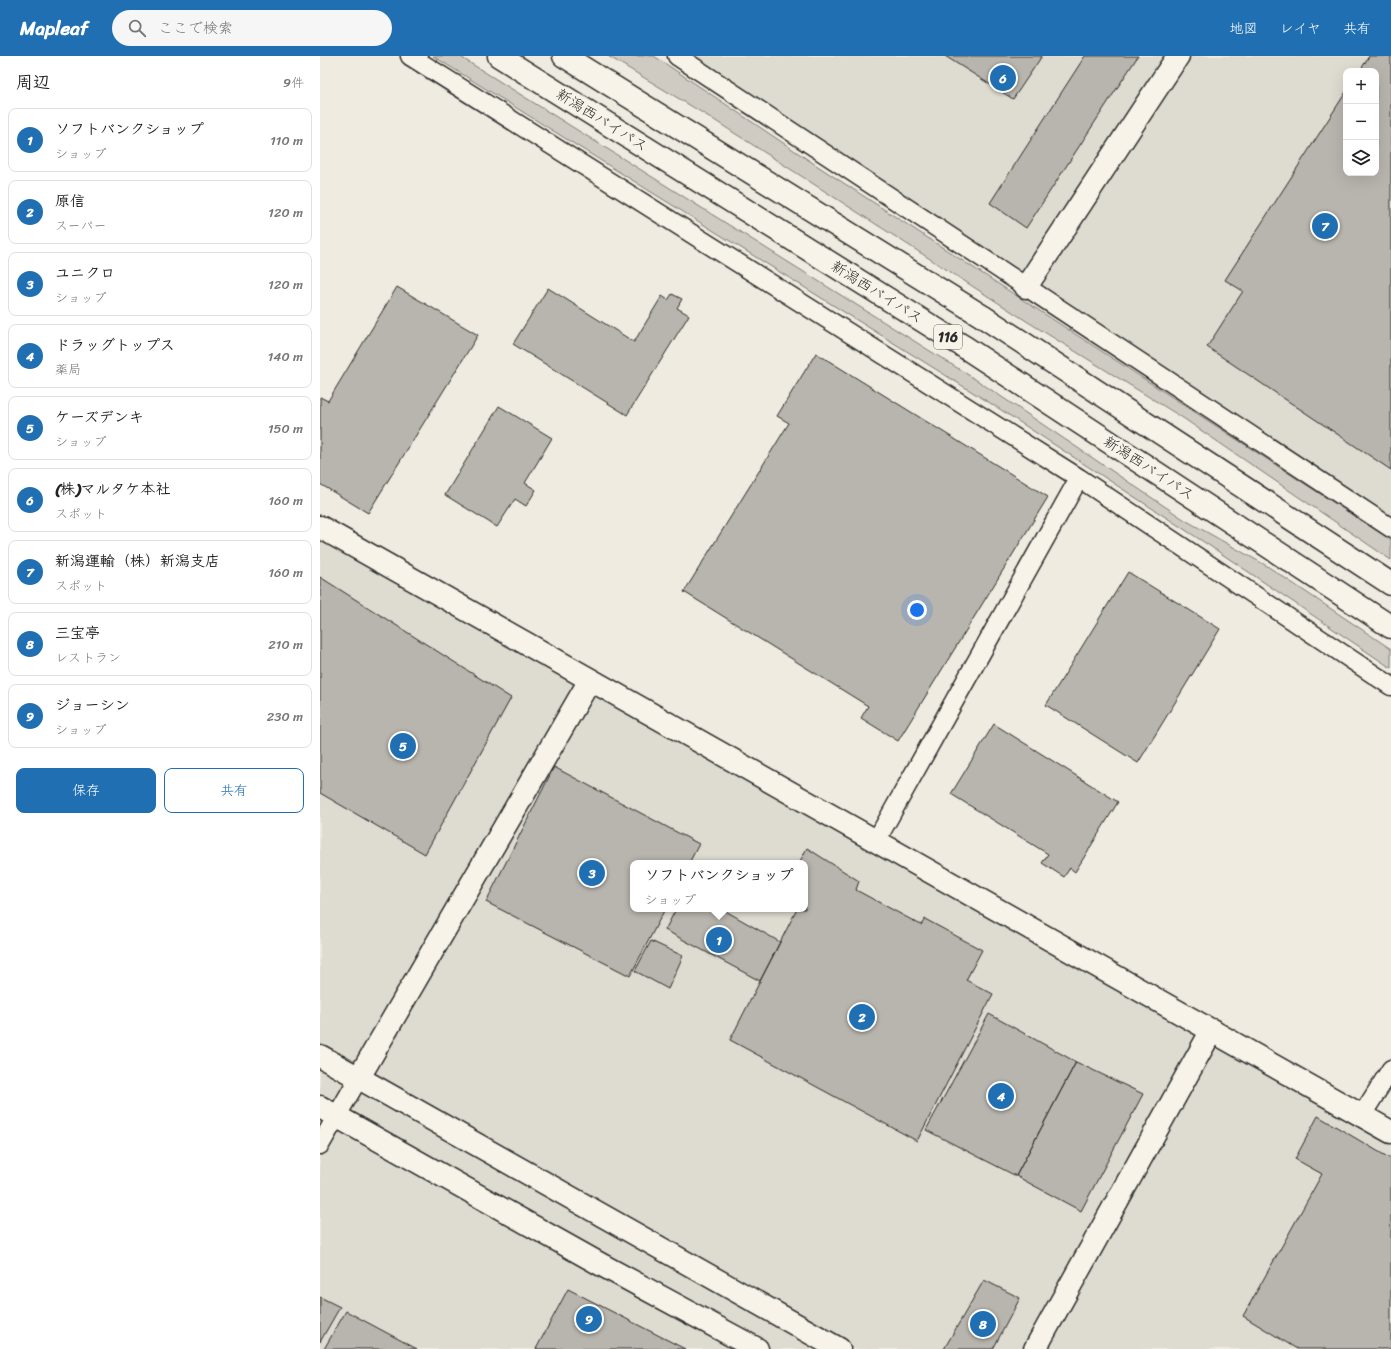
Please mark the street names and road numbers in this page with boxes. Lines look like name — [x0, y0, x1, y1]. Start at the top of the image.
street label: 新潟西バイパス — [551, 81, 653, 159]
street label: 新潟西バイパス — [826, 253, 928, 331]
road number: 116 — [934, 325, 962, 349]
street label: 新潟西バイパス — [1098, 429, 1200, 507]

